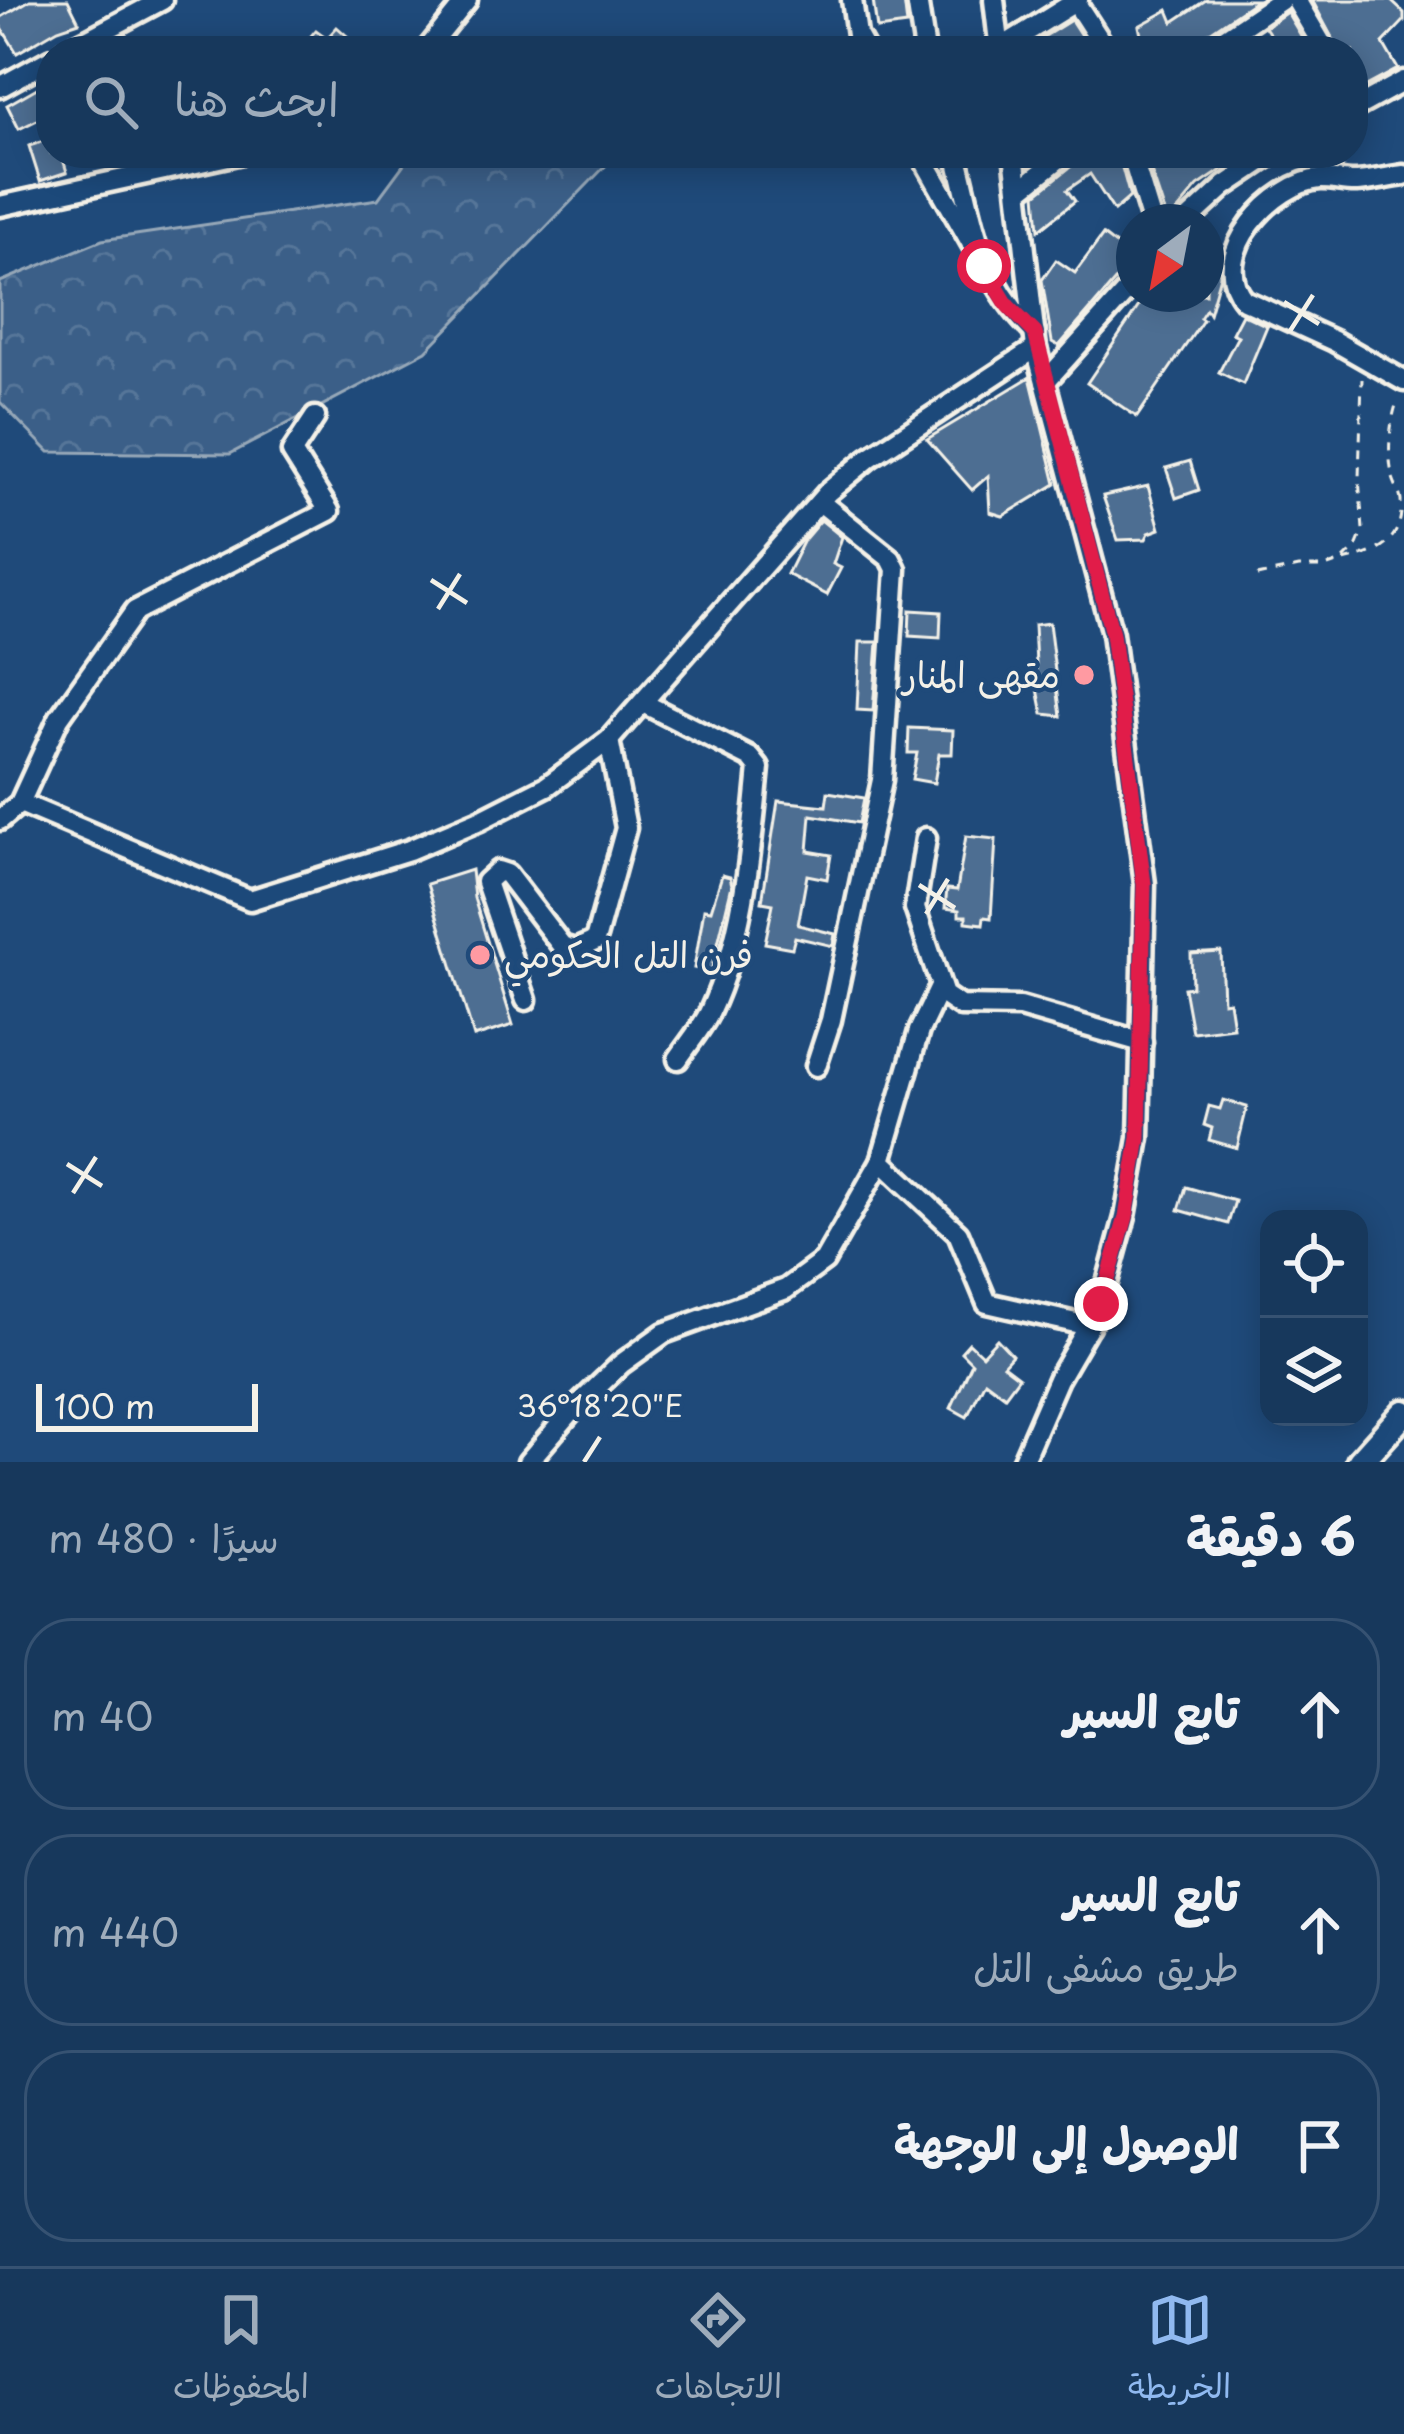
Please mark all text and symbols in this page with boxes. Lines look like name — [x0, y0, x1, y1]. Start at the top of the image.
search box — [36, 36, 1368, 168]
text: ابحث هنا — [174, 63, 339, 131]
icon: search — [78, 69, 144, 135]
north arrow — [1116, 204, 1224, 312]
route start — [957, 239, 1011, 293]
place label: مقهى المنار — [900, 646, 1060, 700]
marker: مقهى المنار — [1071, 662, 1097, 688]
place label: فرن التل الحكومي — [504, 926, 753, 987]
marker: فرن التل الحكومي — [467, 942, 493, 968]
map controls — [1260, 1210, 1368, 1426]
button: locate — [1260, 1210, 1368, 1318]
route end — [1074, 1277, 1128, 1331]
button: layers — [1260, 1318, 1368, 1426]
scale bar — [36, 1378, 258, 1431]
text: 100 m — [54, 1380, 155, 1430]
text: 36°18'20"E — [517, 1382, 683, 1427]
text: 6 دقيقة — [1186, 1496, 1356, 1573]
text: سيرًا · 480 m — [48, 1507, 279, 1566]
text: تابع السير — [1064, 1675, 1239, 1743]
icon: ahead — [1287, 1681, 1353, 1747]
text: 40 m — [51, 1685, 153, 1744]
text: تابع السير — [1064, 1858, 1239, 1926]
icon: ahead — [1287, 1897, 1353, 1963]
text: 440 m — [51, 1901, 179, 1960]
text: طريق مشفى التل — [973, 1936, 1239, 1995]
text: الوصول إلى الوجهة — [894, 2107, 1239, 2175]
icon: arrive — [1287, 2113, 1353, 2179]
tab: المحفوظات — [173, 2287, 309, 2416]
tab: الاتجاهات — [655, 2287, 782, 2416]
tab: الخريطة — [1128, 2287, 1231, 2416]

